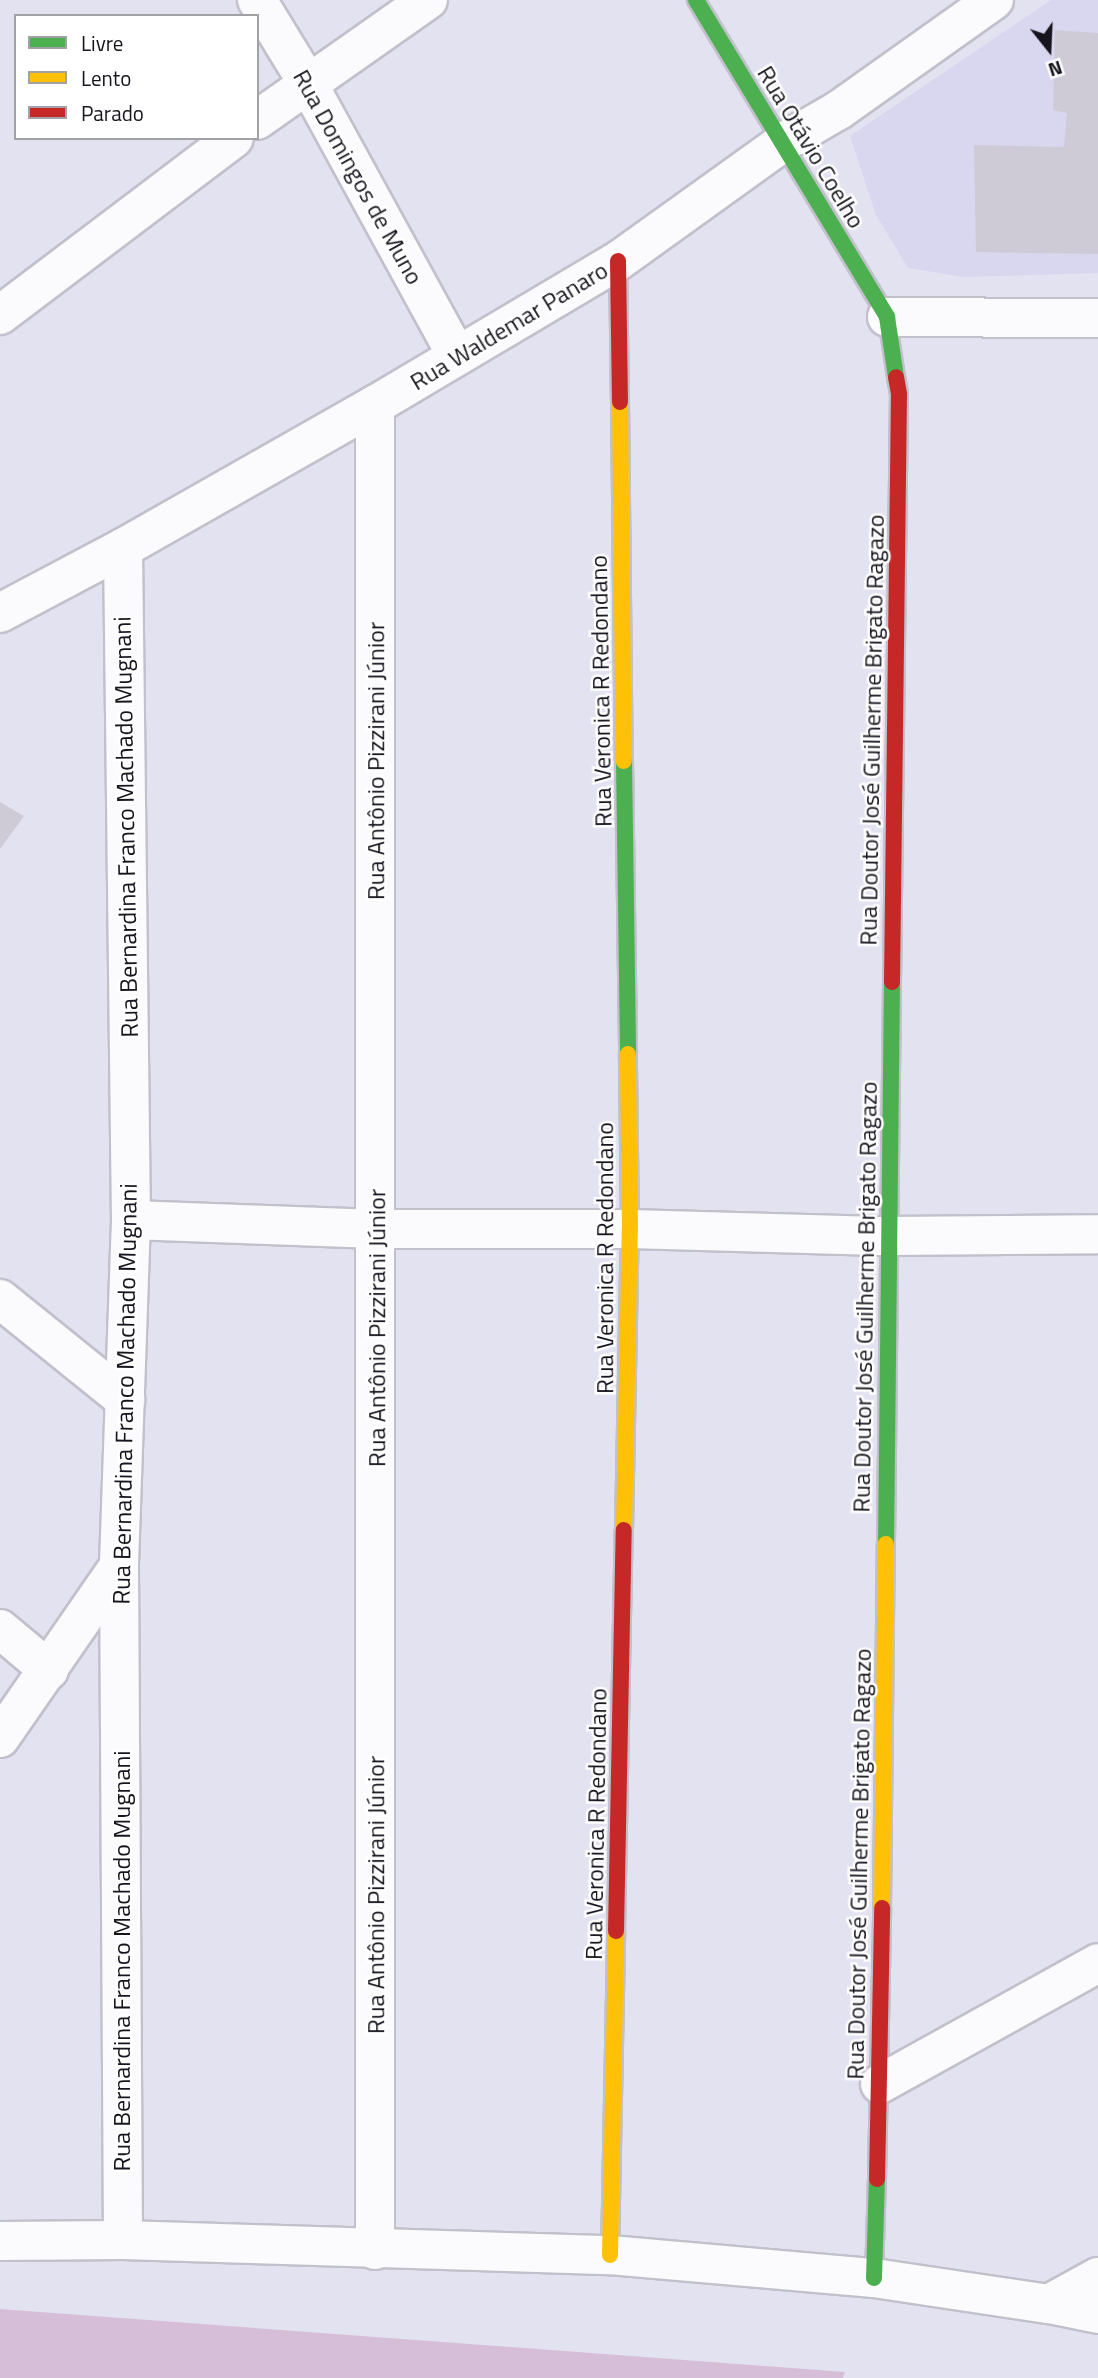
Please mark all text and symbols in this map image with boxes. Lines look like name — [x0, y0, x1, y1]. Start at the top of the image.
legend — [14, 14, 259, 140]
north arrow — [1014, 14, 1084, 84]
text: Livre — [81, 27, 123, 59]
text: N — [1045, 54, 1066, 85]
street label: Rua Otávio Coelho — [751, 61, 871, 233]
text: Lento — [81, 62, 131, 94]
street label: Rua Domingos de Muno — [287, 65, 429, 289]
text: Parado — [81, 97, 144, 129]
street label: Rua Waldemar Panaro — [405, 256, 613, 396]
street label: Rua Doutor José Guilherme Brigato Ragazo — [854, 514, 890, 946]
street label: Rua Veronica R Redondano — [584, 555, 618, 827]
street label: Rua Bernardina Franco Machado Mugnani — [108, 616, 144, 1038]
street label: Rua Antônio Pizzirani Júnior — [362, 622, 390, 900]
street label: Rua Doutor José Guilherme Brigato Ragazo — [847, 1081, 883, 1513]
street label: Rua Veronica R Redondano — [591, 1122, 619, 1394]
street label: Rua Bernardina Franco Machado Mugnani — [107, 1183, 143, 1605]
street label: Rua Antônio Pizzirani Júnior — [363, 1189, 391, 1467]
street label: Rua Doutor José Guilherme Brigato Ragazo — [841, 1648, 877, 2080]
street label: Rua Veronica R Redondano — [579, 1688, 613, 1960]
street label: Rua Bernardina Franco Machado Mugnani — [108, 1750, 136, 2172]
street label: Rua Antônio Pizzirani Júnior — [362, 1756, 390, 2034]

